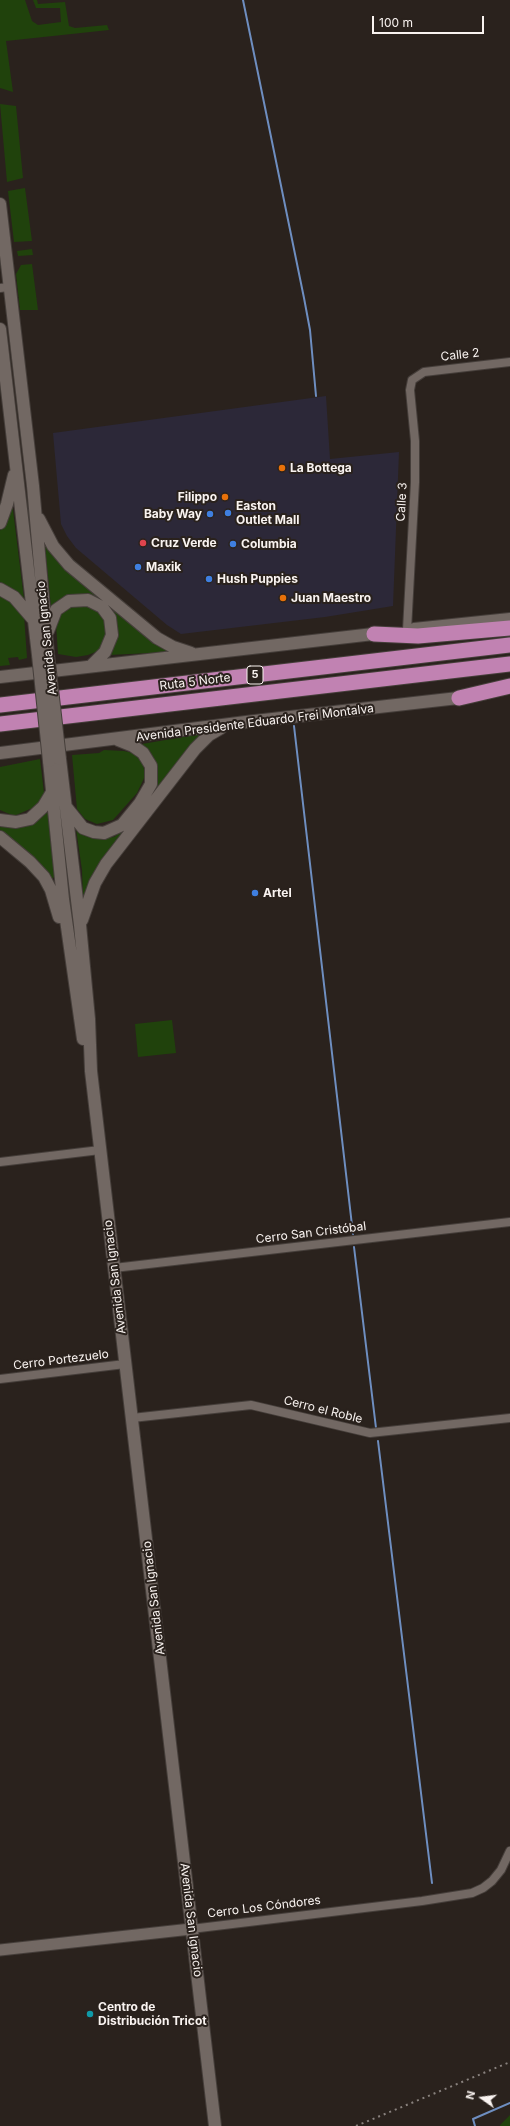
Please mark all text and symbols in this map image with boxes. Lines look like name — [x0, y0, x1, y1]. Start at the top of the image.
scale bar — [374, 8, 486, 34]
text: 100 m — [379, 15, 413, 30]
street label: Calle 2 — [440, 346, 480, 364]
place label: La Bottega — [290, 461, 352, 475]
marker: La Bottega — [277, 463, 287, 473]
street label: Calle 3 — [394, 482, 410, 522]
place label: Filippo — [178, 490, 217, 504]
marker: Filippo — [220, 492, 230, 502]
place label: Easton Outlet Mall — [236, 499, 299, 527]
place label: Baby Way — [144, 507, 202, 521]
marker: Easton Outlet Mall — [223, 508, 233, 518]
marker: Baby Way — [205, 509, 215, 519]
place label: Cruz Verde — [151, 536, 217, 550]
place label: Columbia — [241, 537, 297, 551]
marker: Cruz Verde — [138, 538, 148, 548]
marker: Columbia — [228, 539, 238, 549]
place label: Maxik — [146, 560, 181, 574]
marker: Maxik — [133, 562, 143, 572]
place label: Hush Puppies — [217, 572, 298, 586]
marker: Hush Puppies — [204, 574, 214, 584]
street label: Avenida San Ignacio — [34, 580, 60, 696]
place label: Juan Maestro — [291, 591, 371, 605]
marker: Juan Maestro — [278, 593, 288, 603]
road number: 5 — [247, 666, 263, 684]
street label: Ruta 5 Norte — [159, 671, 231, 693]
street label: Avenida Presidente Eduardo Frei Montalva — [135, 701, 375, 745]
place label: Artel — [263, 886, 292, 900]
marker: Artel — [250, 888, 260, 898]
street label: Avenida San Ignacio — [101, 1219, 129, 1335]
street label: Cerro San Cristóbal — [255, 1219, 367, 1247]
street label: Cerro Portezuelo — [12, 1347, 110, 1373]
street label: Cerro el Roble — [282, 1393, 364, 1427]
street label: Avenida San Ignacio — [140, 1540, 168, 1656]
street label: Avenida San Ignacio — [177, 1862, 205, 1978]
street label: Cerro Los Cóndores — [206, 1893, 322, 1921]
place label: Centro de Distribución Tricot — [98, 2000, 207, 2028]
marker: Centro de Distribución Tricot — [85, 2009, 95, 2019]
north arrow — [462, 2078, 502, 2118]
text: N — [463, 2089, 478, 2101]

